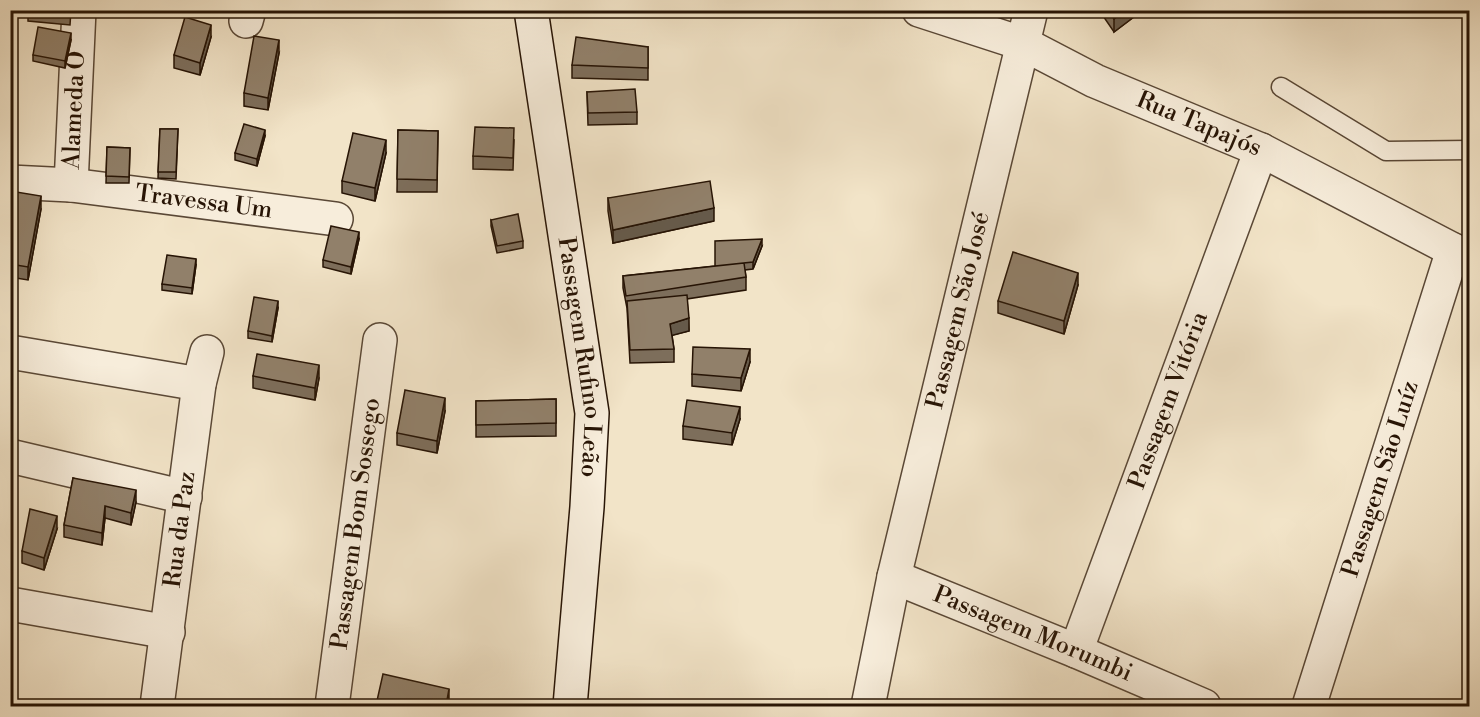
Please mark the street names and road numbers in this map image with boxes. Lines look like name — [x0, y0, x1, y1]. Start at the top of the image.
street label: Alameda O — [57, 50, 92, 171]
street label: Rua Tapajós — [1132, 85, 1266, 164]
street label: Travessa Um — [133, 178, 274, 226]
street label: Passagem São José — [920, 209, 997, 412]
street label: Passagem Rufino Leão — [551, 235, 608, 478]
street label: Passagem Vitória — [1122, 307, 1215, 493]
street label: Passagem São Luíz — [1336, 377, 1426, 581]
street label: Passagem Bom Sossego — [325, 396, 387, 651]
street label: Rua da Paz — [158, 470, 202, 589]
street label: Passagem Morumbi — [929, 580, 1137, 688]

